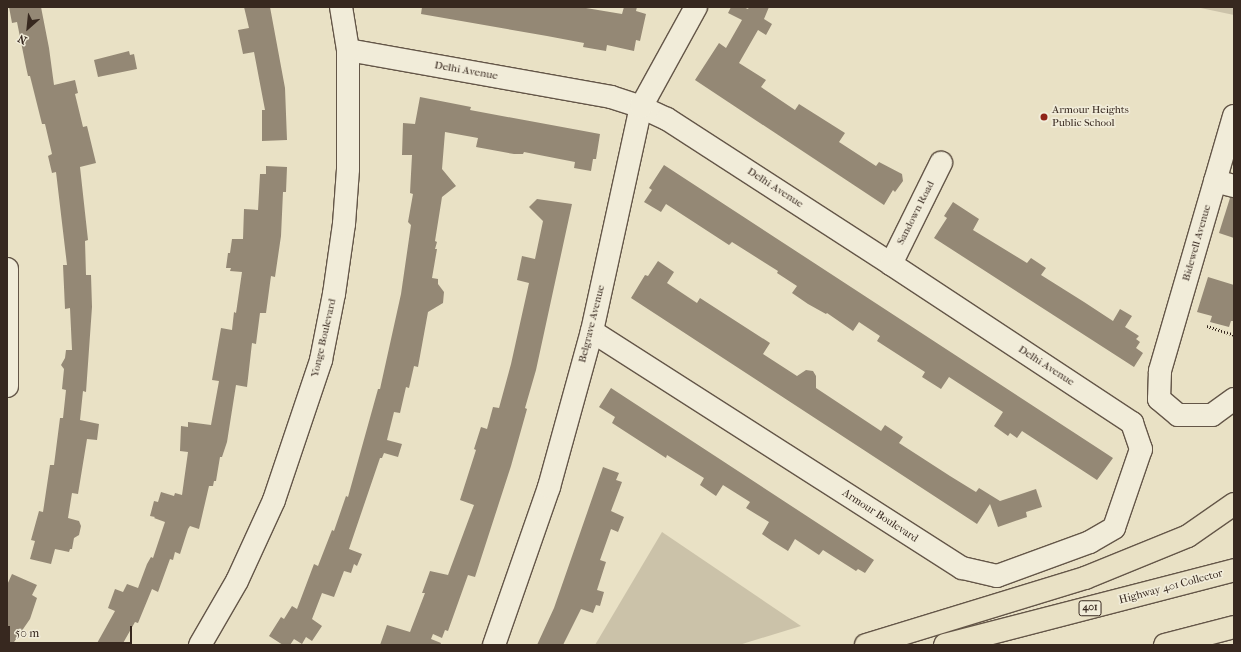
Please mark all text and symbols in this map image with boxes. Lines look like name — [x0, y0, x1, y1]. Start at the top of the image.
north arrow — [8, 8, 48, 48]
text: N — [16, 31, 29, 47]
street label: Delhi Avenue — [433, 59, 499, 83]
place label: Armour Heights Public School — [1052, 104, 1129, 130]
marker: Armour Heights Public School — [1039, 112, 1049, 122]
street label: Delhi Avenue — [745, 165, 805, 211]
street label: Sandown Road — [894, 179, 938, 247]
street label: Bidewell Avenue — [1180, 203, 1214, 283]
street label: Belgrave Avenue — [576, 284, 608, 364]
street label: Yonge Boulevard — [309, 297, 339, 379]
street label: Delhi Avenue — [1016, 343, 1076, 389]
street label: Armour Boulevard — [840, 487, 920, 545]
street label: Highway 401 Collector — [1118, 567, 1224, 607]
road number: 401 — [1078, 600, 1102, 616]
scale bar — [10, 618, 134, 644]
text: 50 m — [15, 626, 39, 640]

